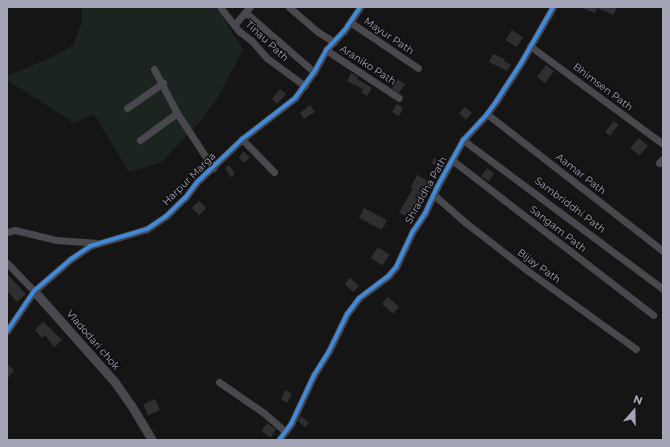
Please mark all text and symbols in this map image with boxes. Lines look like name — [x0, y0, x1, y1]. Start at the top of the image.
street label: Mayur Path — [362, 15, 416, 57]
street label: Tinau Path — [243, 18, 291, 64]
street label: Araniko Path — [338, 42, 398, 88]
street label: Bhimsen Path — [571, 61, 635, 113]
street label: Harpur Marga — [160, 150, 218, 208]
street label: Aamar Path — [554, 151, 608, 197]
street label: Shraddha Path — [403, 154, 449, 226]
street label: Sambriddhi Path — [532, 174, 608, 236]
street label: Sangam Path — [527, 203, 589, 255]
street label: Bijay Path — [515, 246, 563, 286]
street label: Vladodari chok — [64, 308, 122, 372]
north arrow — [614, 391, 654, 431]
text: N — [632, 392, 645, 408]

